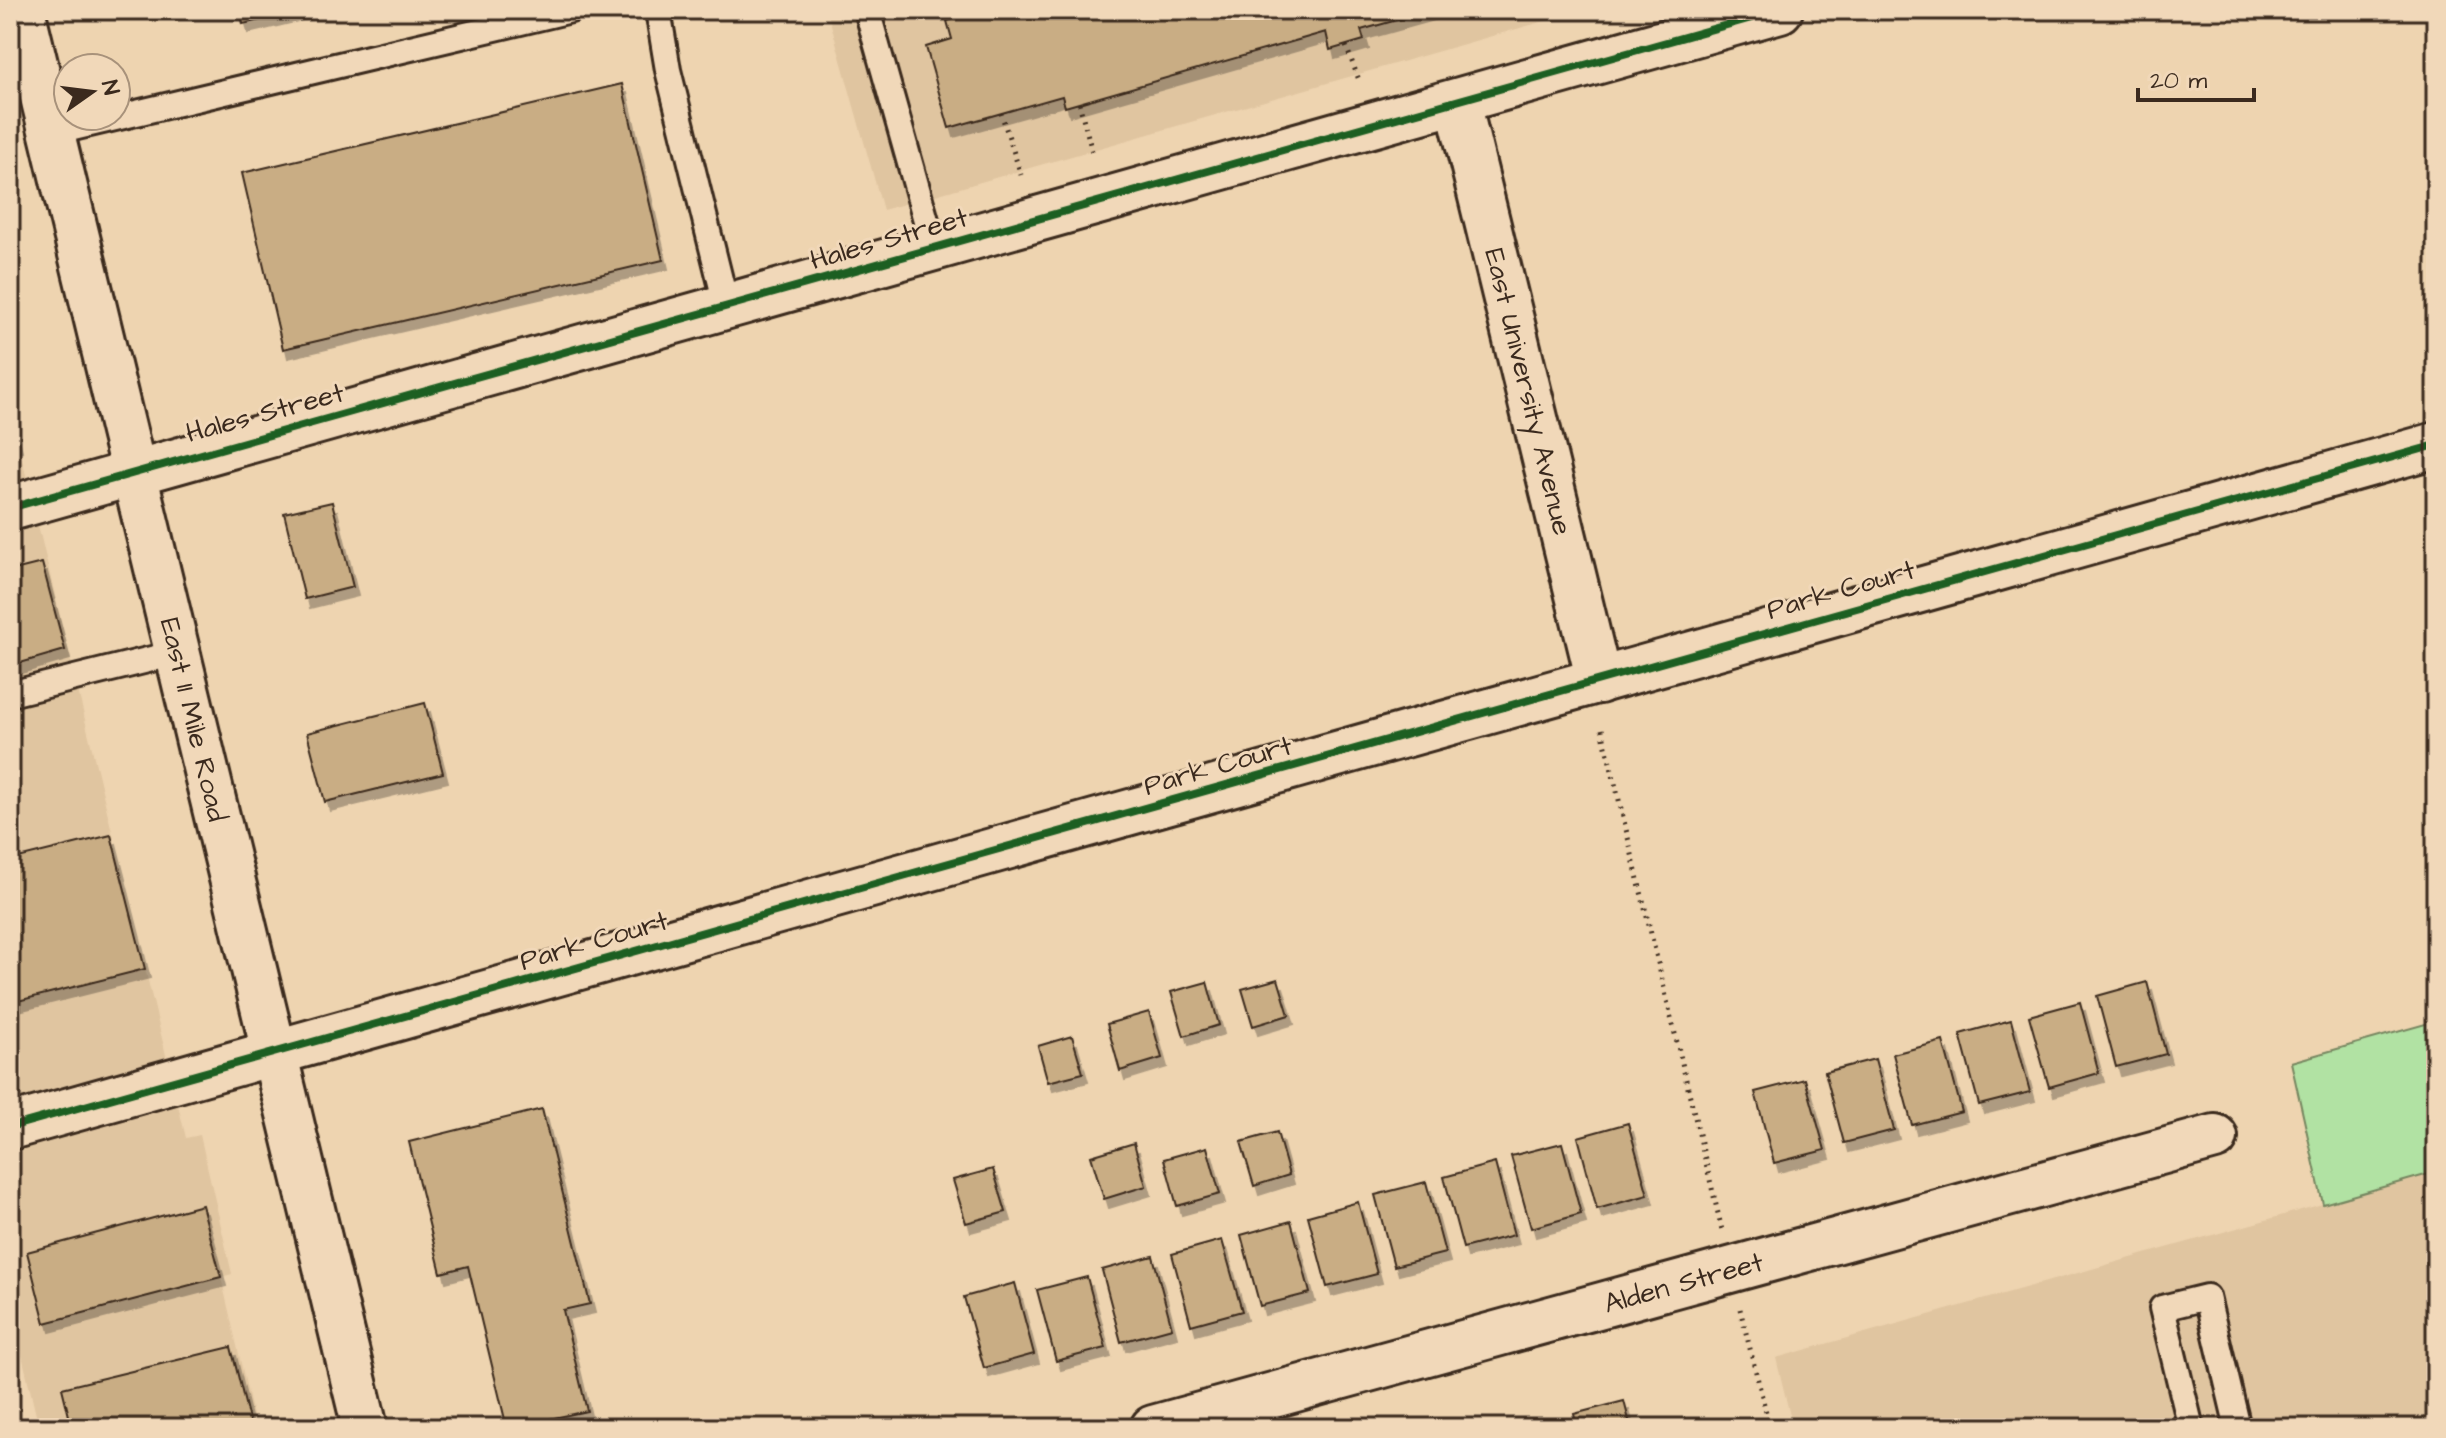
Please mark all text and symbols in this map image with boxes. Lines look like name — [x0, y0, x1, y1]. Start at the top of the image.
north arrow — [52, 52, 132, 132]
scale bar — [2138, 52, 2254, 102]
text: 20 m — [2150, 64, 2207, 98]
text: N — [93, 77, 127, 98]
street label: Hales Street — [806, 198, 973, 280]
street label: East University Avenue — [1475, 244, 1582, 539]
street label: Hales Street — [182, 373, 349, 453]
street label: Park Court — [1762, 550, 1920, 630]
street label: East 11 Mile Road — [150, 614, 237, 825]
street label: Park Court — [1139, 726, 1297, 806]
street label: Park Court — [515, 901, 673, 981]
street label: Alden Street — [1599, 1242, 1768, 1323]

